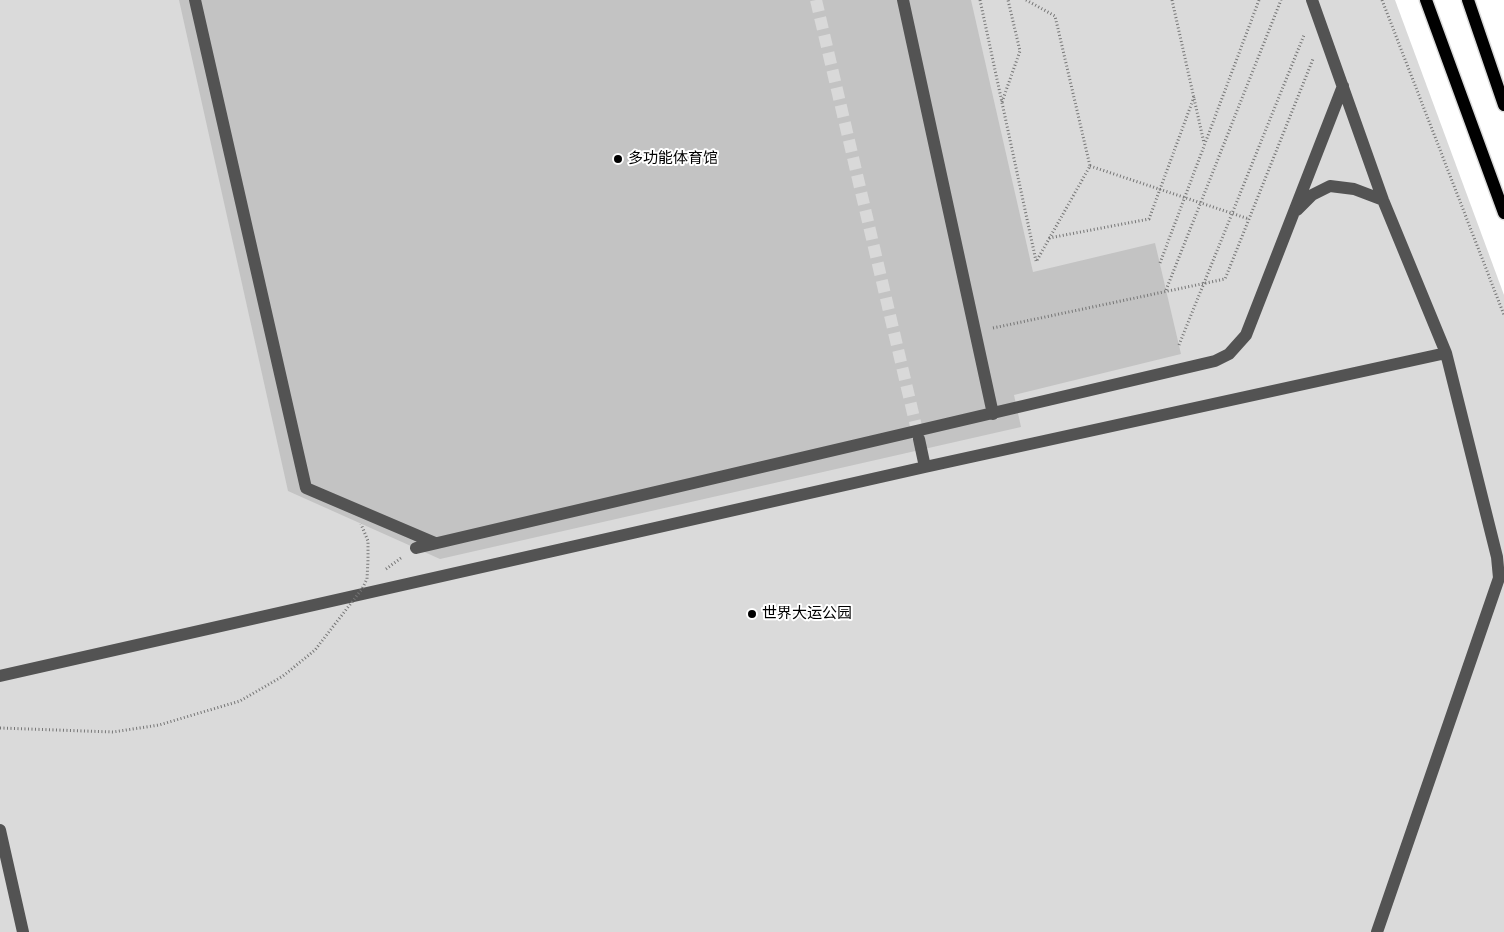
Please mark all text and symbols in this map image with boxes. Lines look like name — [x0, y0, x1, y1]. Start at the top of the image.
place label: 多功能体育馆 — [628, 150, 718, 168]
marker: 多功能体育馆 — [612, 153, 624, 165]
place label: 世界大运公园 — [762, 605, 852, 623]
marker: 世界大运公园 — [746, 608, 758, 620]

